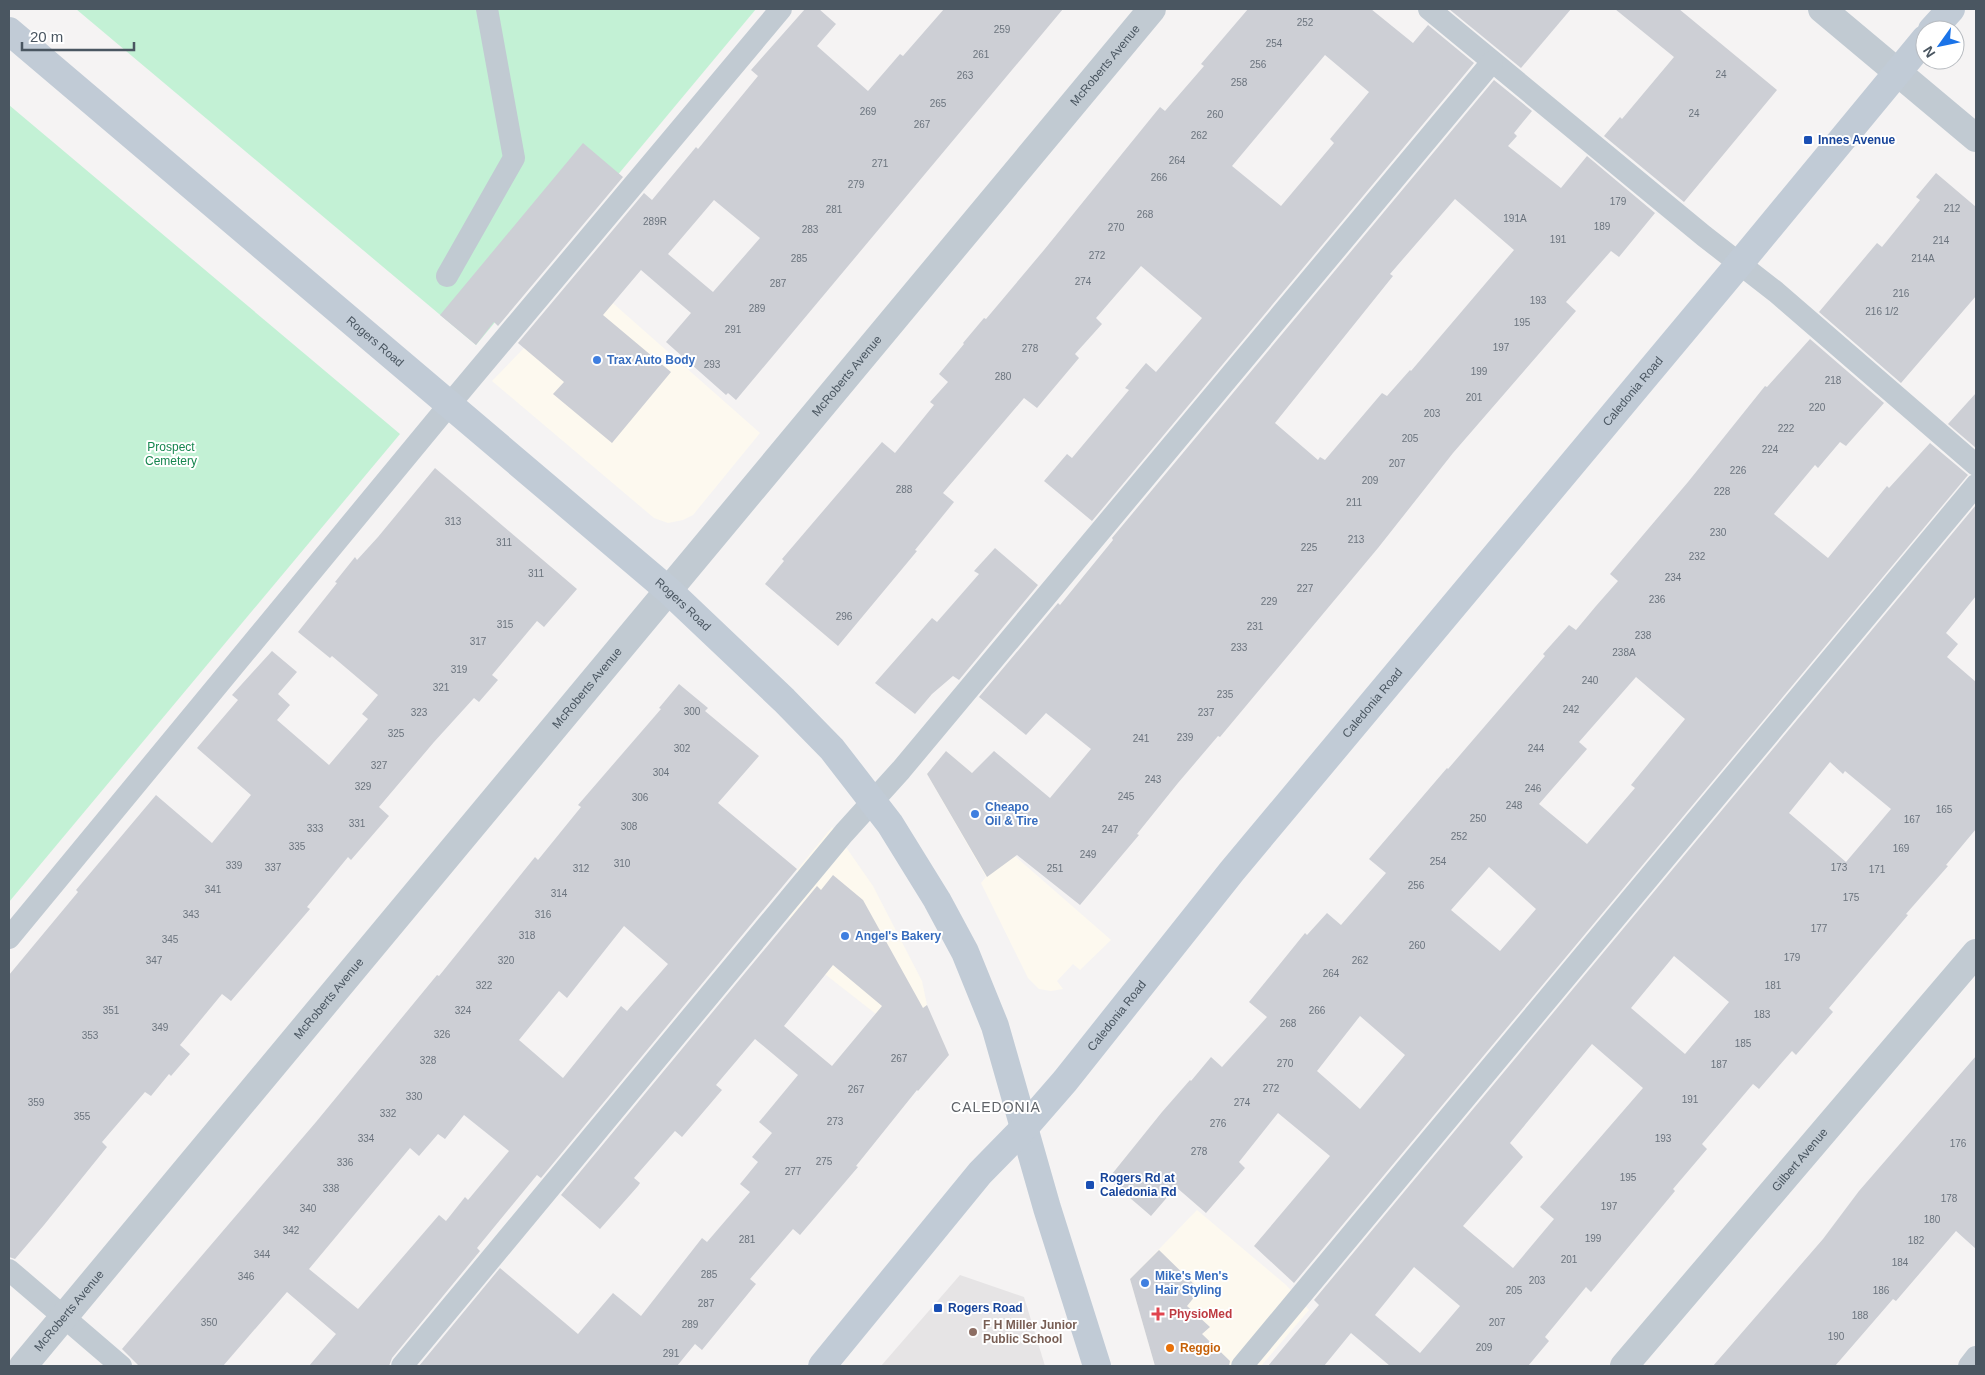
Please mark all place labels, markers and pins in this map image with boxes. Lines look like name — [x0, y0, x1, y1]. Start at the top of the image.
place label: Innes Avenue — [1818, 133, 1895, 147]
marker: Innes Avenue — [1802, 134, 1814, 146]
place label: Trax Auto Body — [607, 353, 696, 367]
marker: Trax Auto Body — [591, 354, 603, 366]
place label: Cheapo Oil & Tire — [985, 800, 1038, 828]
marker: Cheapo Oil & Tire — [969, 808, 981, 820]
place label: Angel's Bakery — [855, 929, 942, 943]
marker: Angel's Bakery — [839, 930, 851, 942]
place label: Rogers Rd at Caledonia Rd — [1100, 1171, 1177, 1199]
marker: Rogers Rd at Caledonia Rd — [1084, 1179, 1096, 1191]
place label: Mike's Men's Hair Styling — [1155, 1269, 1228, 1297]
marker: Mike's Men's Hair Styling — [1139, 1277, 1151, 1289]
place label: Rogers Road — [948, 1301, 1023, 1315]
marker: Rogers Road — [932, 1302, 944, 1314]
marker: PhysioMed — [1151, 1307, 1165, 1321]
place label: PhysioMed — [1169, 1307, 1232, 1321]
place label: F H Miller Junior Public School — [983, 1318, 1077, 1346]
marker: F H Miller Junior Public School — [967, 1326, 979, 1338]
place label: Reggio — [1180, 1341, 1221, 1355]
marker: Reggio — [1164, 1342, 1176, 1354]

